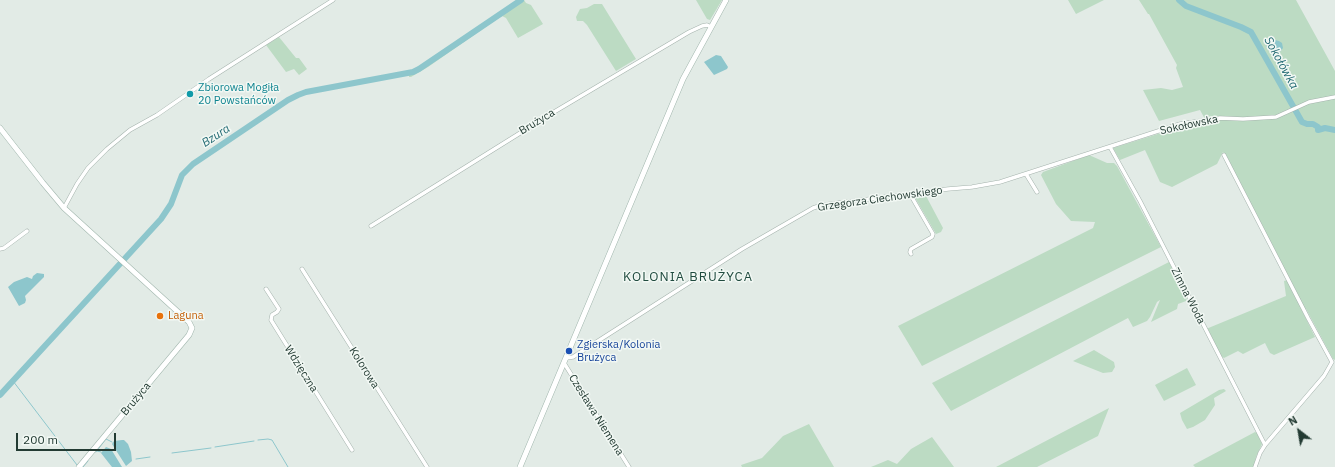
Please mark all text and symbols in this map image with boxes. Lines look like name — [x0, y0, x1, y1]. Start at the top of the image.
water label: Sokołówka — [1261, 34, 1301, 92]
place label: Zbiorowa Mogiła 20 Powstańców — [198, 81, 279, 107]
marker: Zbiorowa Mogiła 20 Powstańców — [185, 89, 195, 99]
street label: Brużyca — [517, 106, 557, 138]
street label: Sokołowska — [1159, 112, 1219, 138]
water label: Bzura — [199, 122, 233, 150]
street label: Grzegorza Ciechowskiego — [817, 184, 943, 214]
street label: Zimna Woda — [1168, 266, 1208, 326]
district label: KOLONIA BRUŻYCA — [623, 269, 753, 285]
place label: Laguna — [168, 309, 204, 323]
marker: Laguna — [155, 311, 165, 321]
place label: Zgierska/Kolonia Brużyca — [577, 338, 660, 364]
street label: Wdzięczna — [281, 343, 321, 395]
street label: Kolorowa — [346, 345, 382, 391]
marker: Zgierska/Kolonia Brużyca — [564, 346, 574, 356]
street label: Czesława Niemena — [566, 372, 626, 458]
street label: Brużyca — [118, 380, 154, 418]
north arrow — [1279, 411, 1319, 451]
text: N — [1286, 413, 1300, 429]
scale bar — [18, 425, 118, 451]
text: 200 m — [23, 432, 58, 447]

